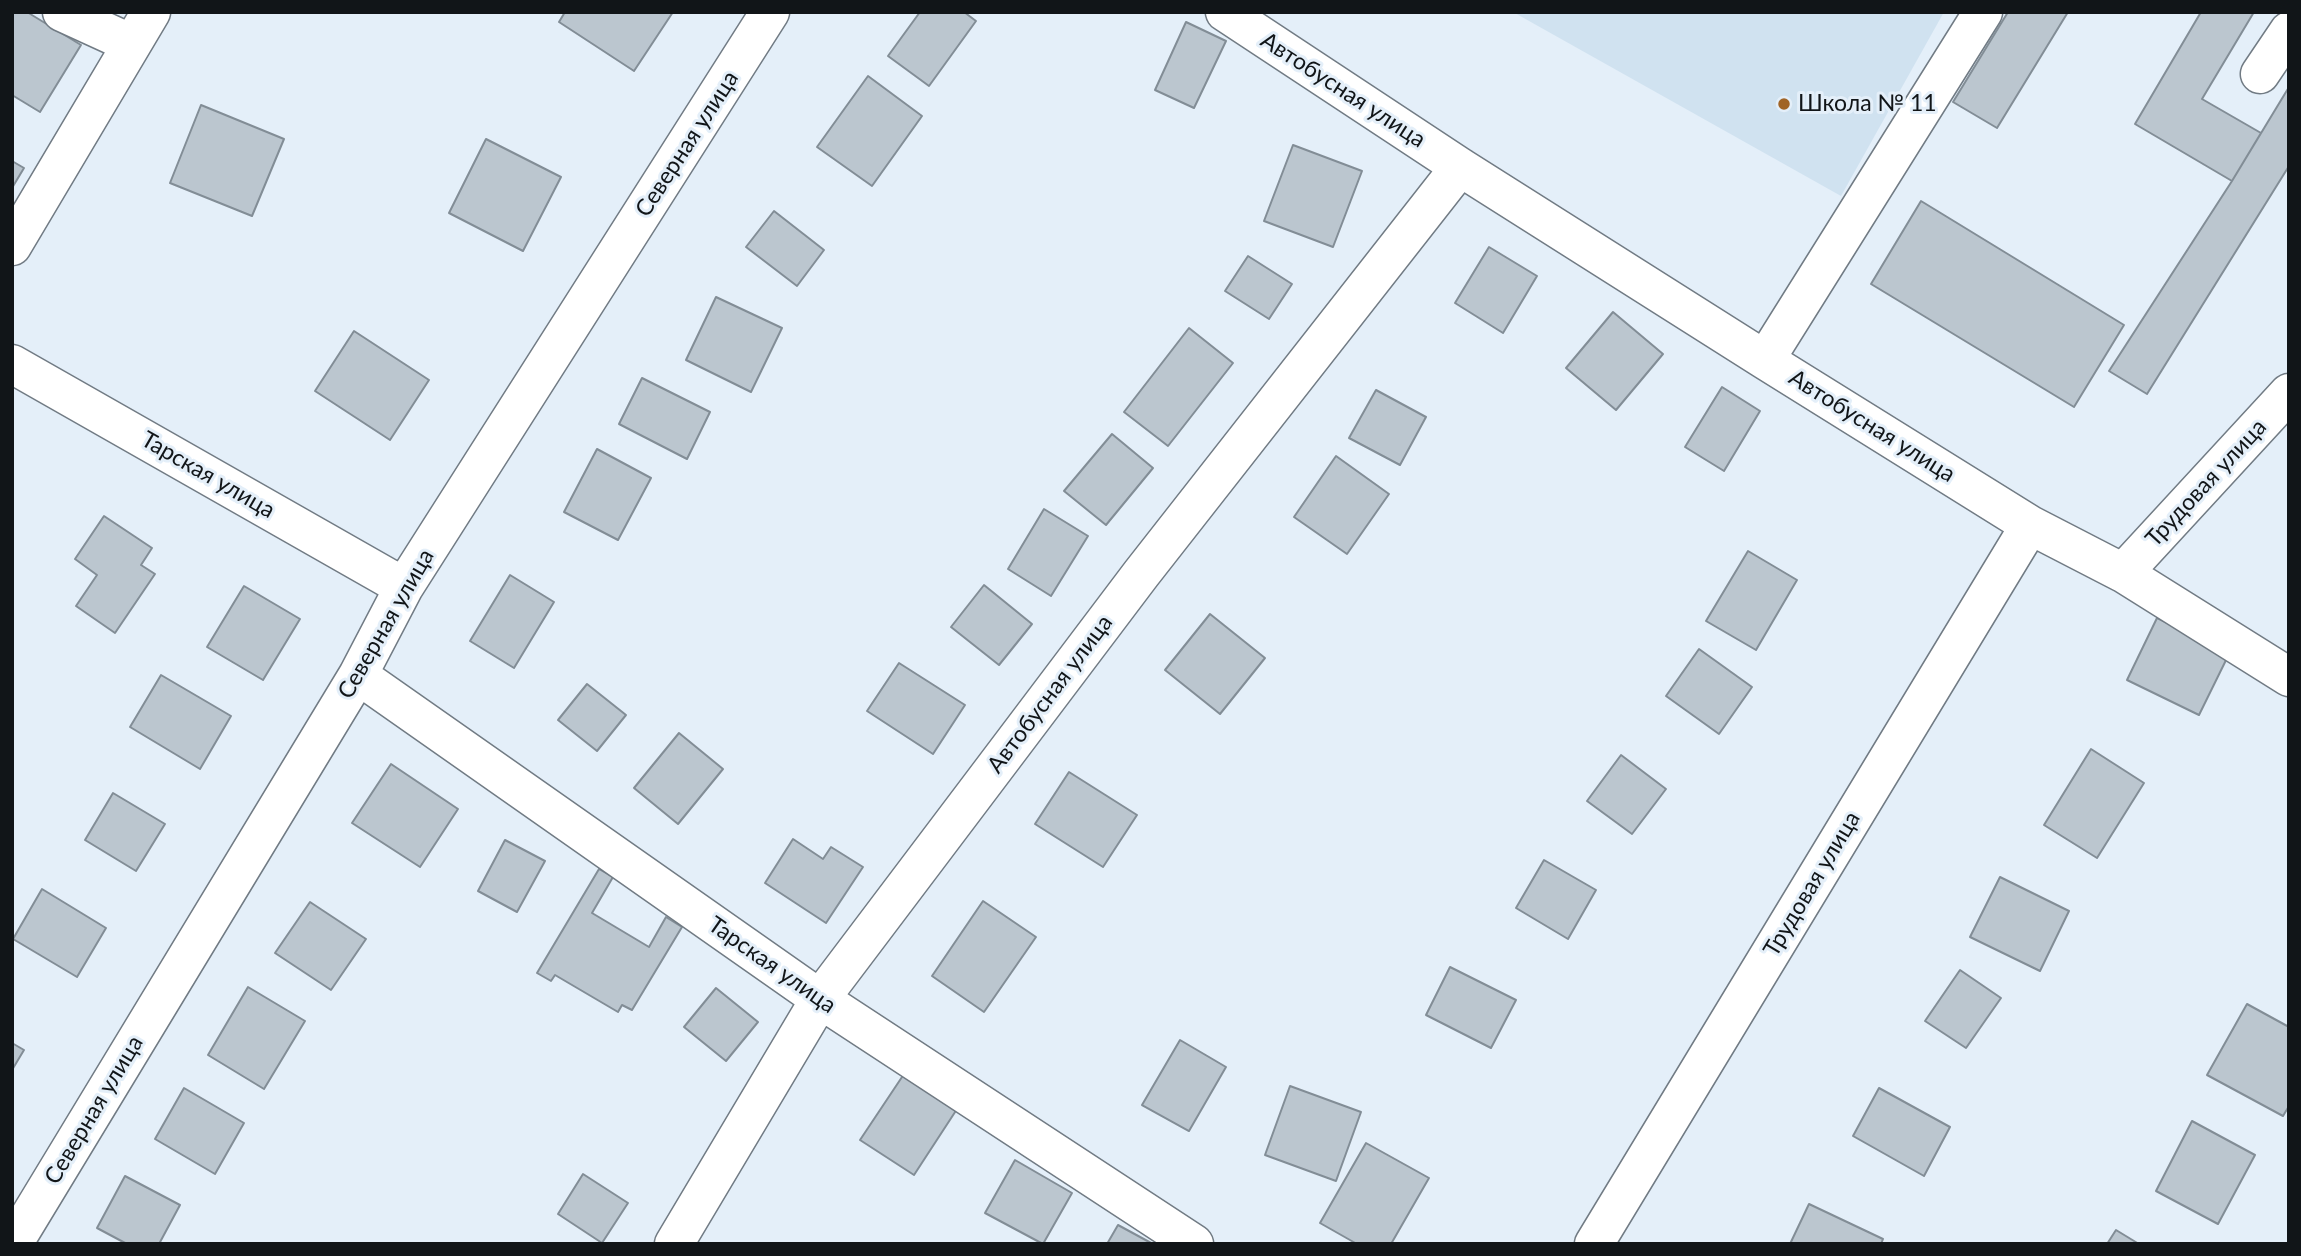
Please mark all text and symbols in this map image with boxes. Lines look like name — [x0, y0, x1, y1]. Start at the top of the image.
street label: Автобусная улица — [1255, 26, 1431, 154]
street label: Северная улица — [630, 66, 744, 222]
place label: Школа № 11 — [1798, 90, 1937, 118]
marker: Школа № 11 — [1776, 96, 1792, 112]
street label: Автобусная улица — [1784, 364, 1960, 488]
street label: Трудовая улица — [2140, 413, 2272, 553]
street label: Тарская улица — [136, 426, 280, 524]
street label: Северная улица — [332, 544, 440, 704]
street label: Автобусная улица — [982, 609, 1118, 779]
street label: Трудовая улица — [1758, 806, 1866, 962]
street label: Тарская улица — [703, 911, 841, 1019]
street label: Северная улица — [39, 1031, 149, 1189]

